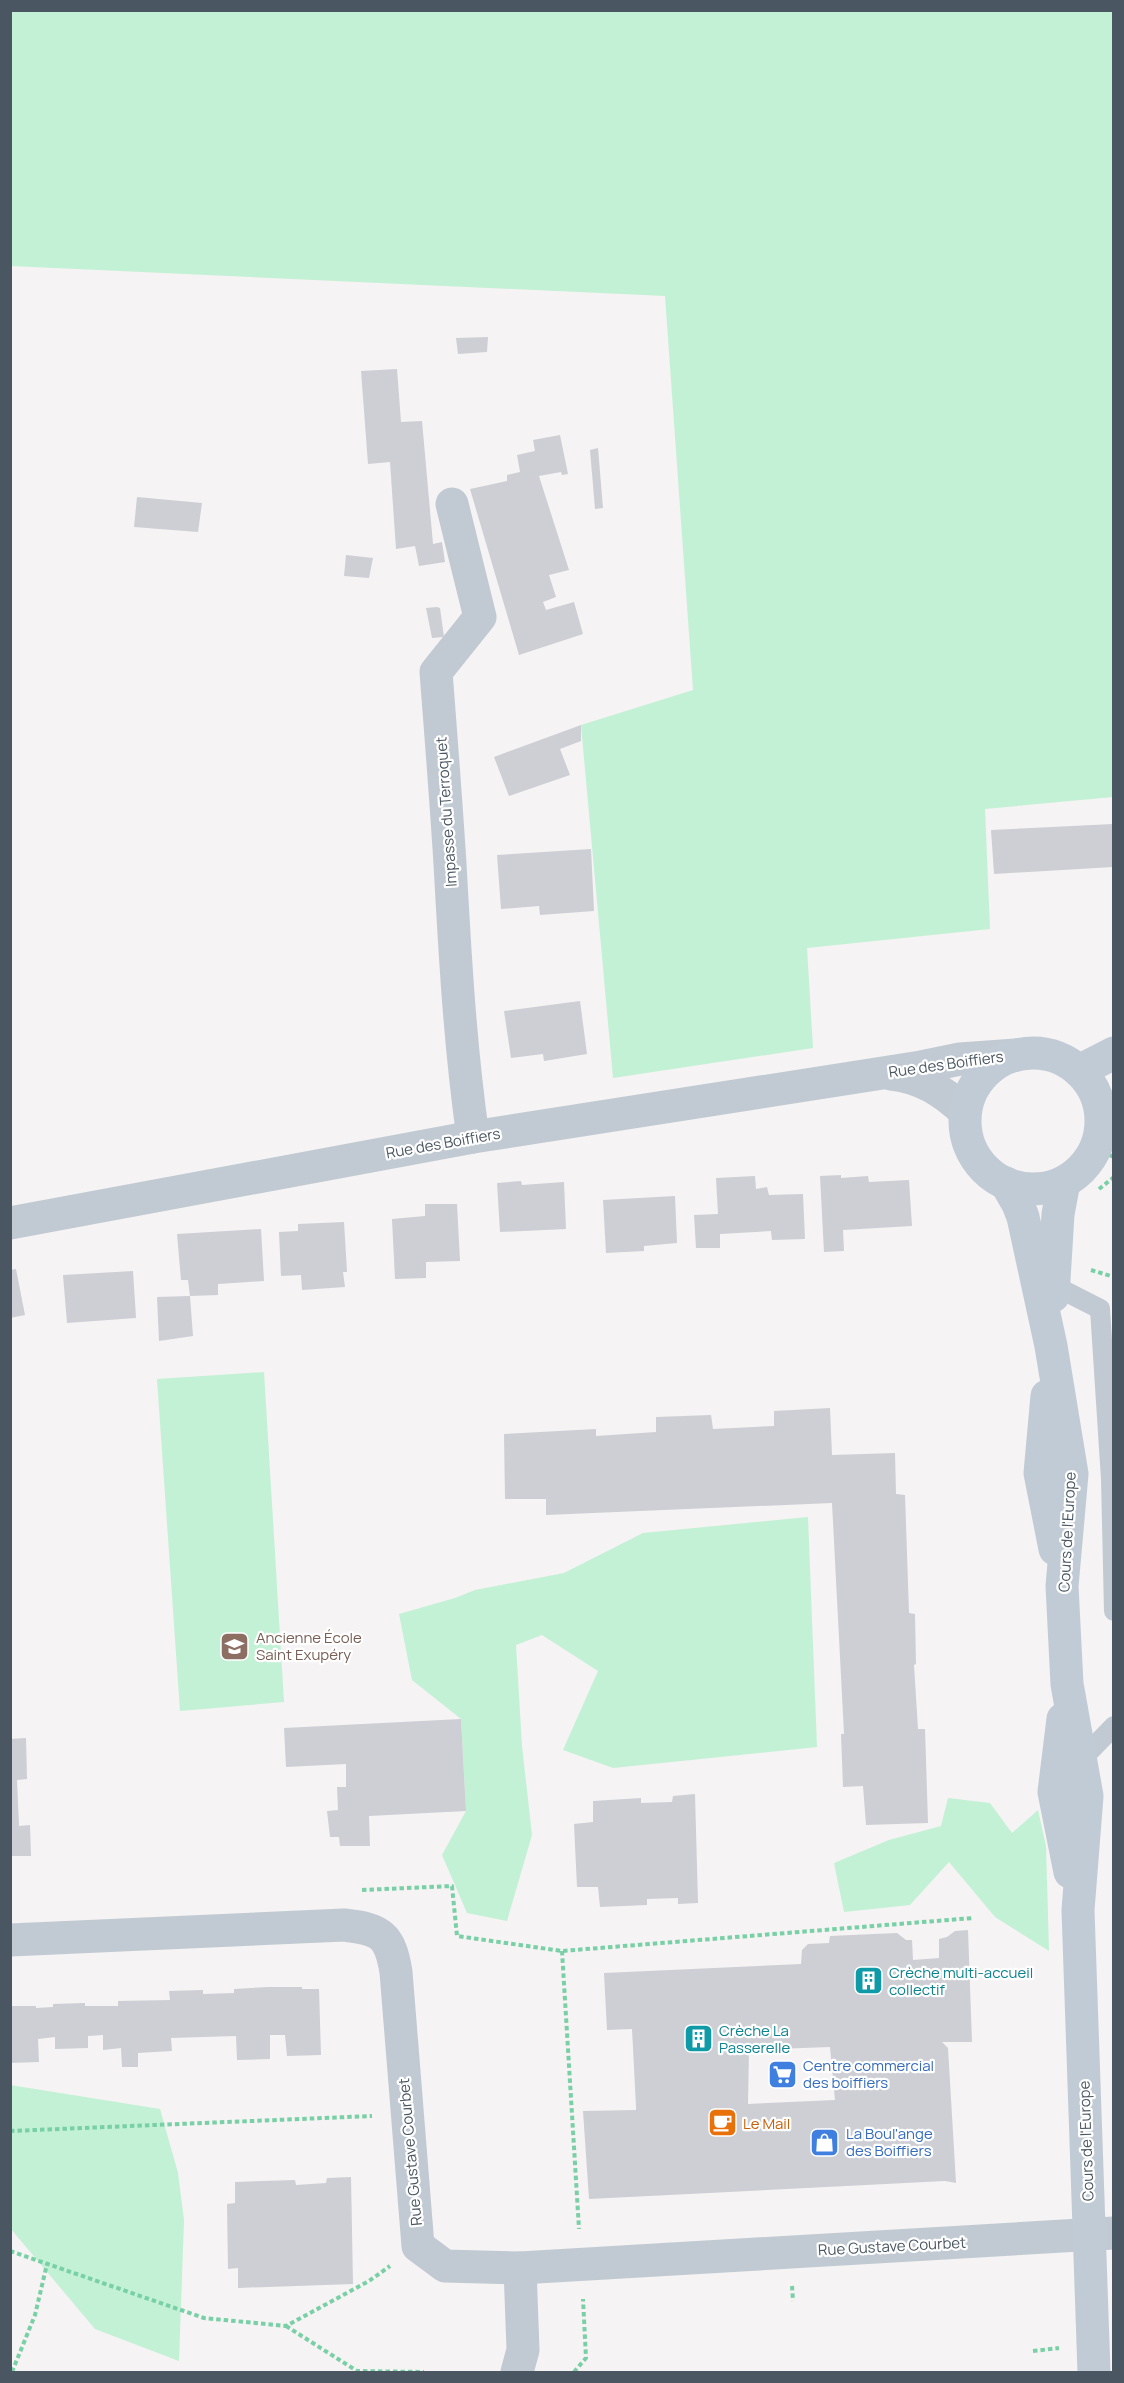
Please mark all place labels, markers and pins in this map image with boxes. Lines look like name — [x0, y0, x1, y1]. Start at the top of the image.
place label: Ancienne École Saint Exupéry — [256, 1627, 362, 1665]
school or university icon: Ancienne École Saint Exupéry — [219, 1630, 251, 1662]
place label: Crèche multi-accueil collectif — [889, 1962, 1033, 2000]
building icon: Crèche multi-accueil collectif — [852, 1965, 884, 1997]
place label: Crèche La Passerelle — [719, 2020, 791, 2058]
building icon: Crèche La Passerelle — [682, 2023, 714, 2055]
place label: Centre commercial des boiffiers — [803, 2055, 934, 2093]
supermarket icon: Centre commercial des boiffiers — [766, 2058, 798, 2090]
cafe icon: Le Mail — [706, 2107, 738, 2139]
place label: Le Mail — [743, 2113, 790, 2134]
place label: La Boul'ange des Boiffiers — [846, 2123, 933, 2161]
shop icon: La Boul'ange des Boiffiers — [809, 2126, 841, 2158]

